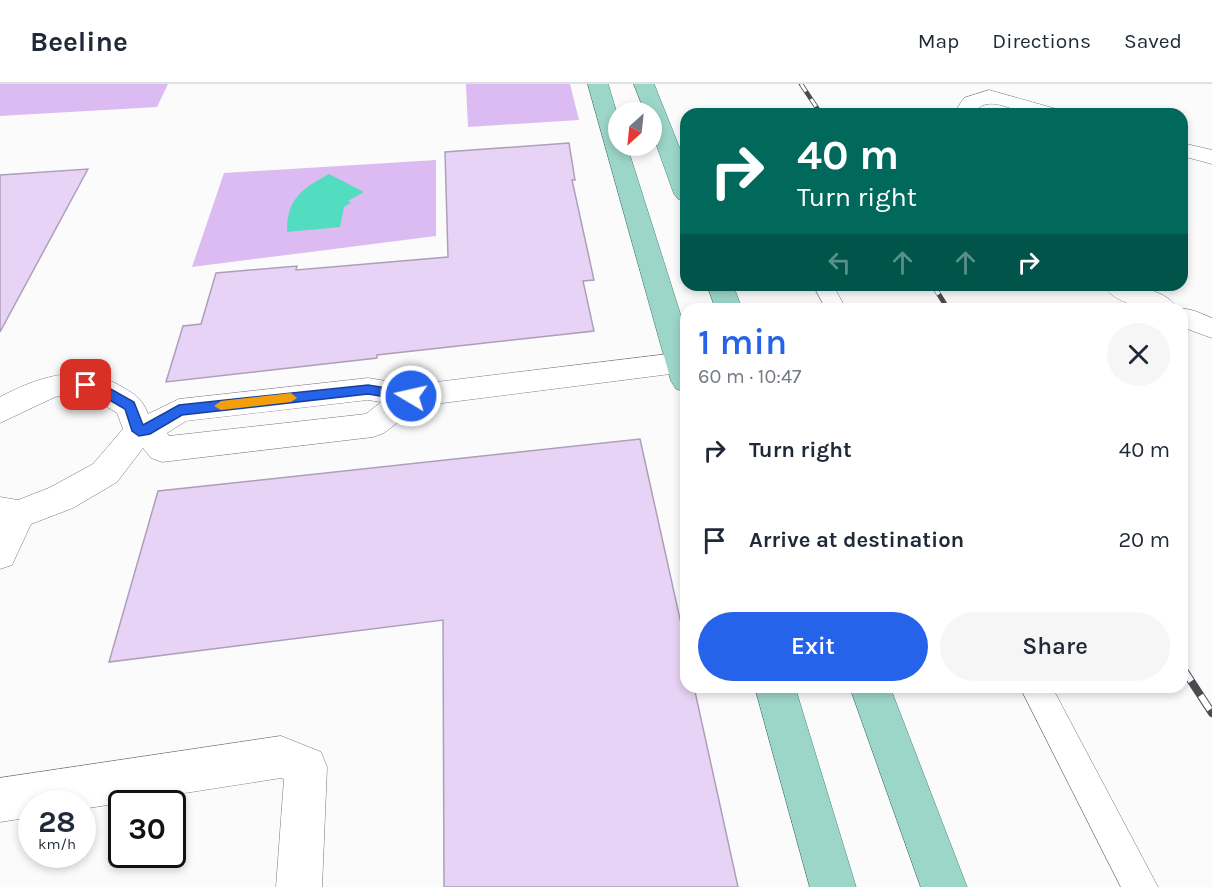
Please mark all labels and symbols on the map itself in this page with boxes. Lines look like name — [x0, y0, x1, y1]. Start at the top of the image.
north arrow — [608, 102, 662, 156]
pin — [60, 359, 111, 410]
position arrow — [379, 364, 443, 428]
speed limit sign: 30 — [108, 790, 186, 868]

